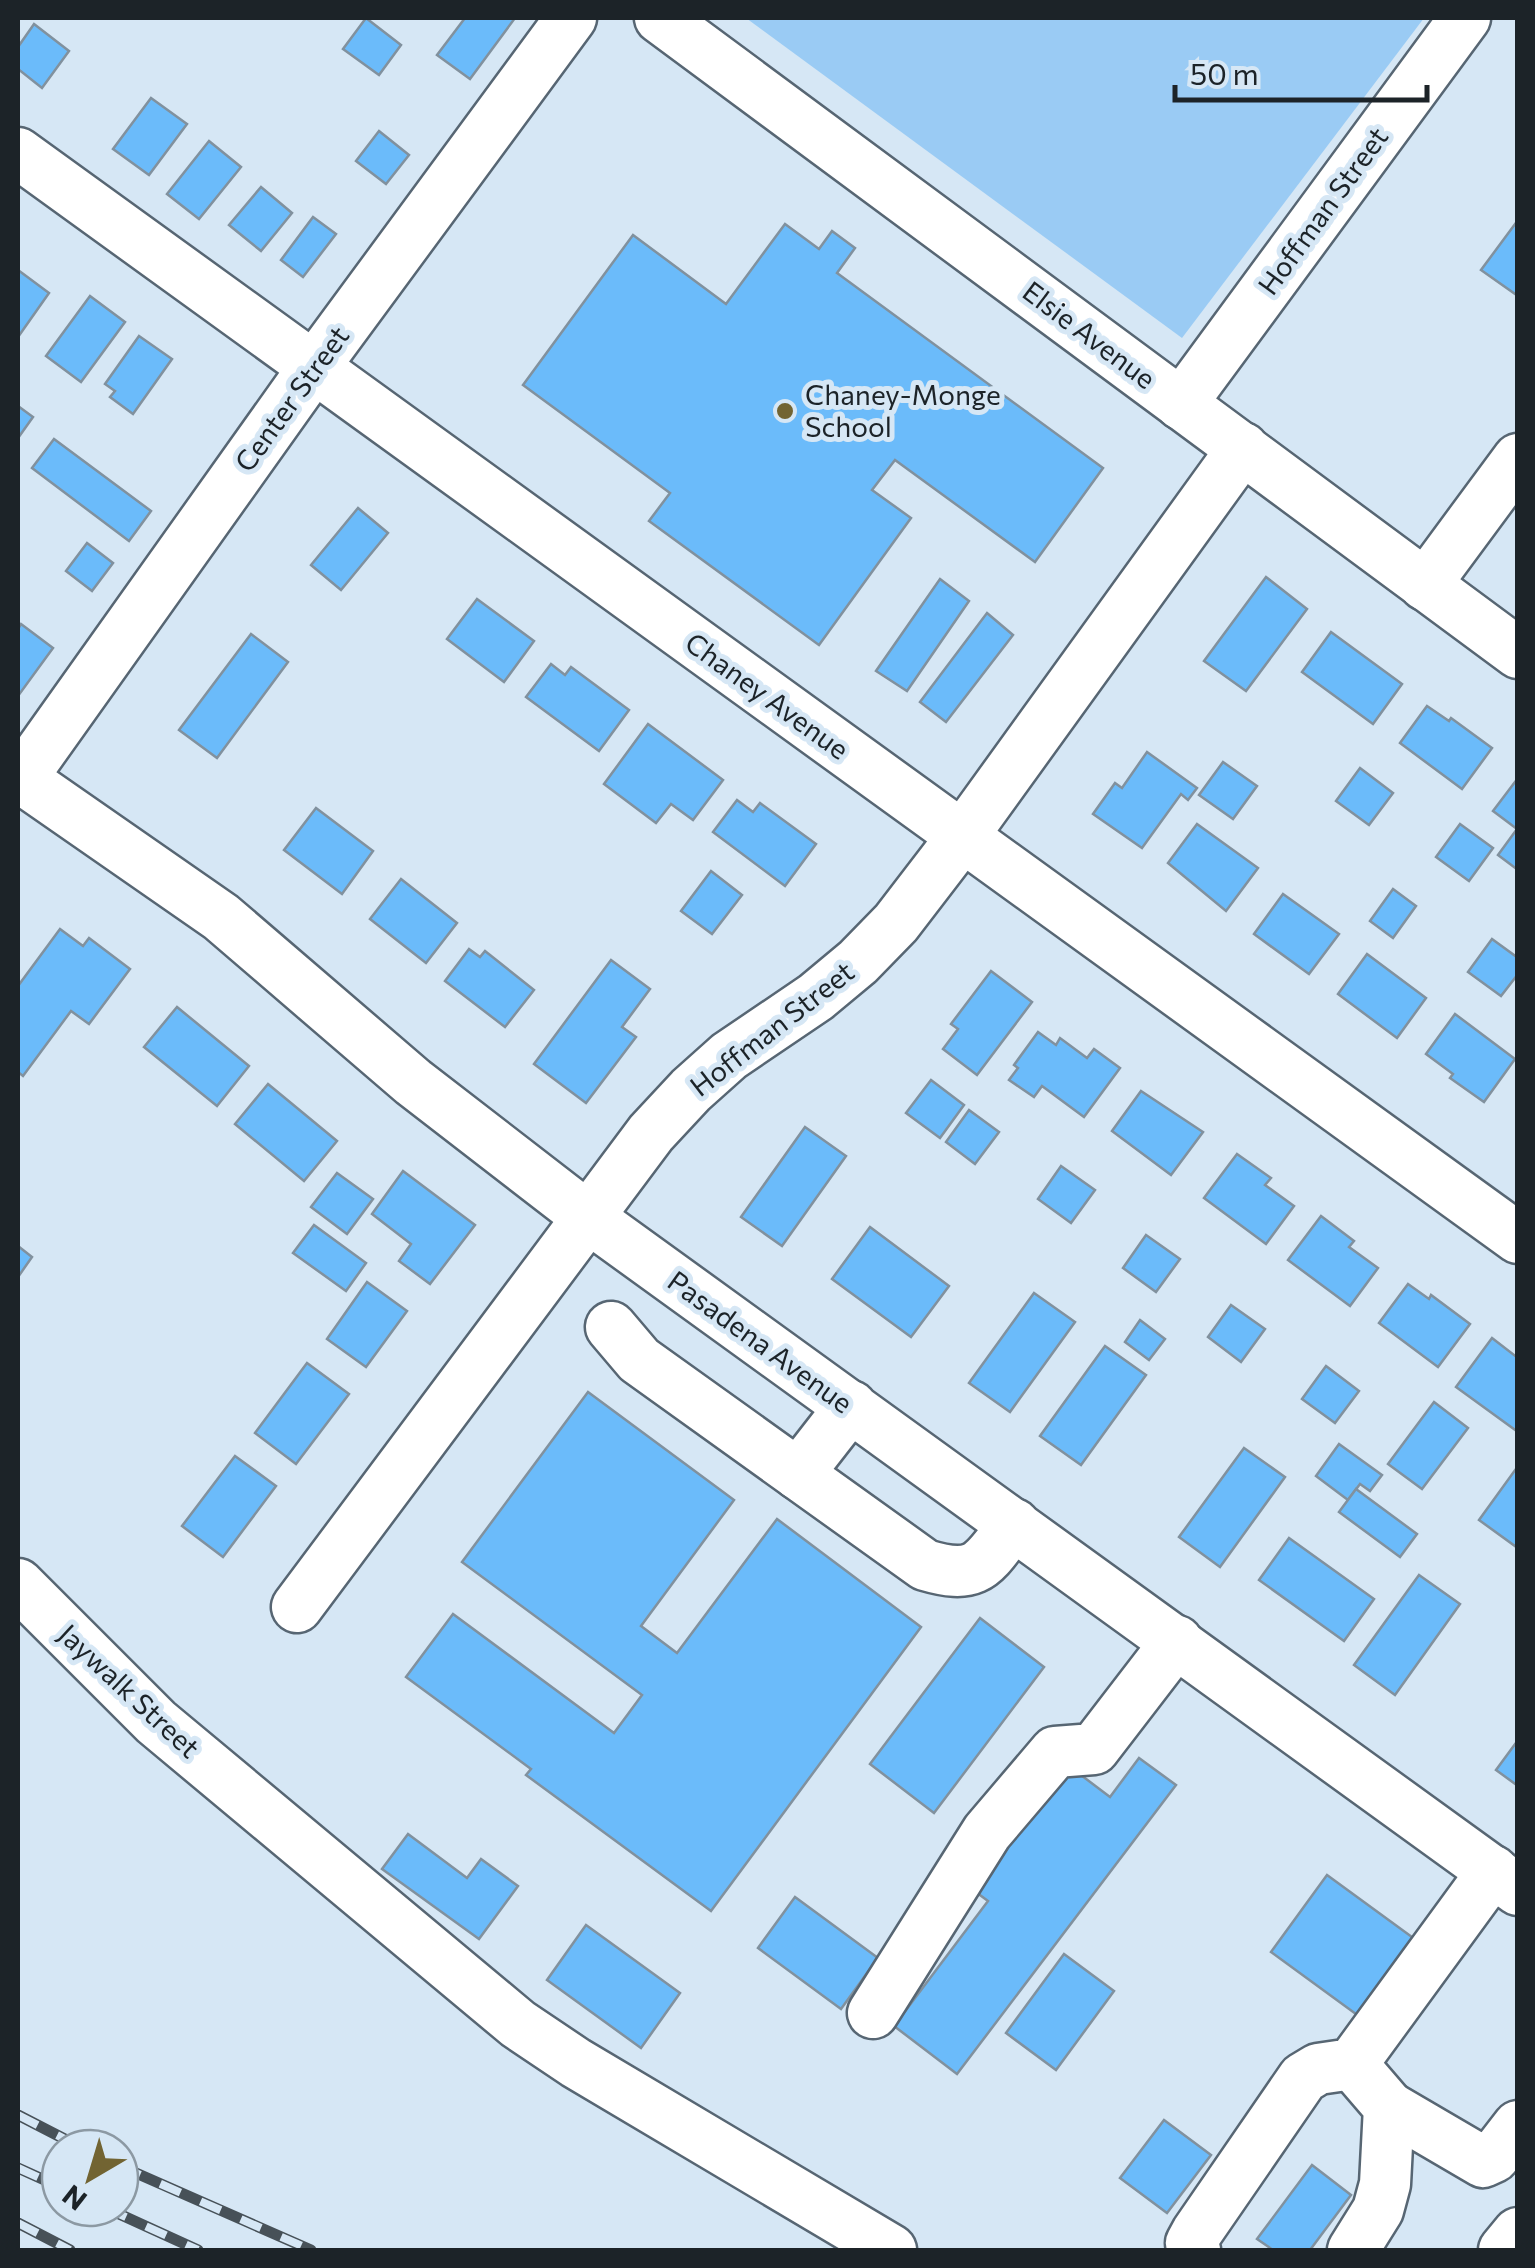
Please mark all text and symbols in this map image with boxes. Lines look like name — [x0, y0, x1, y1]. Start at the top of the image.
scale bar — [1175, 40, 1428, 102]
text: 50 m — [1190, 54, 1259, 91]
street label: Hoffman Street — [1250, 120, 1394, 301]
street label: Elsie Avenue — [1017, 273, 1163, 395]
street label: Center Street — [227, 319, 355, 478]
place label: Chaney-Monge School — [805, 377, 1001, 443]
marker: Chaney-Monge School — [774, 400, 796, 422]
street label: Chaney Avenue — [679, 625, 856, 766]
street label: Hoffman Street — [683, 954, 860, 1103]
street label: Pasadena Avenue — [662, 1263, 860, 1420]
street label: Jaywalk Street — [52, 1616, 207, 1764]
north arrow — [40, 2128, 140, 2228]
text: N — [55, 2179, 93, 2218]

